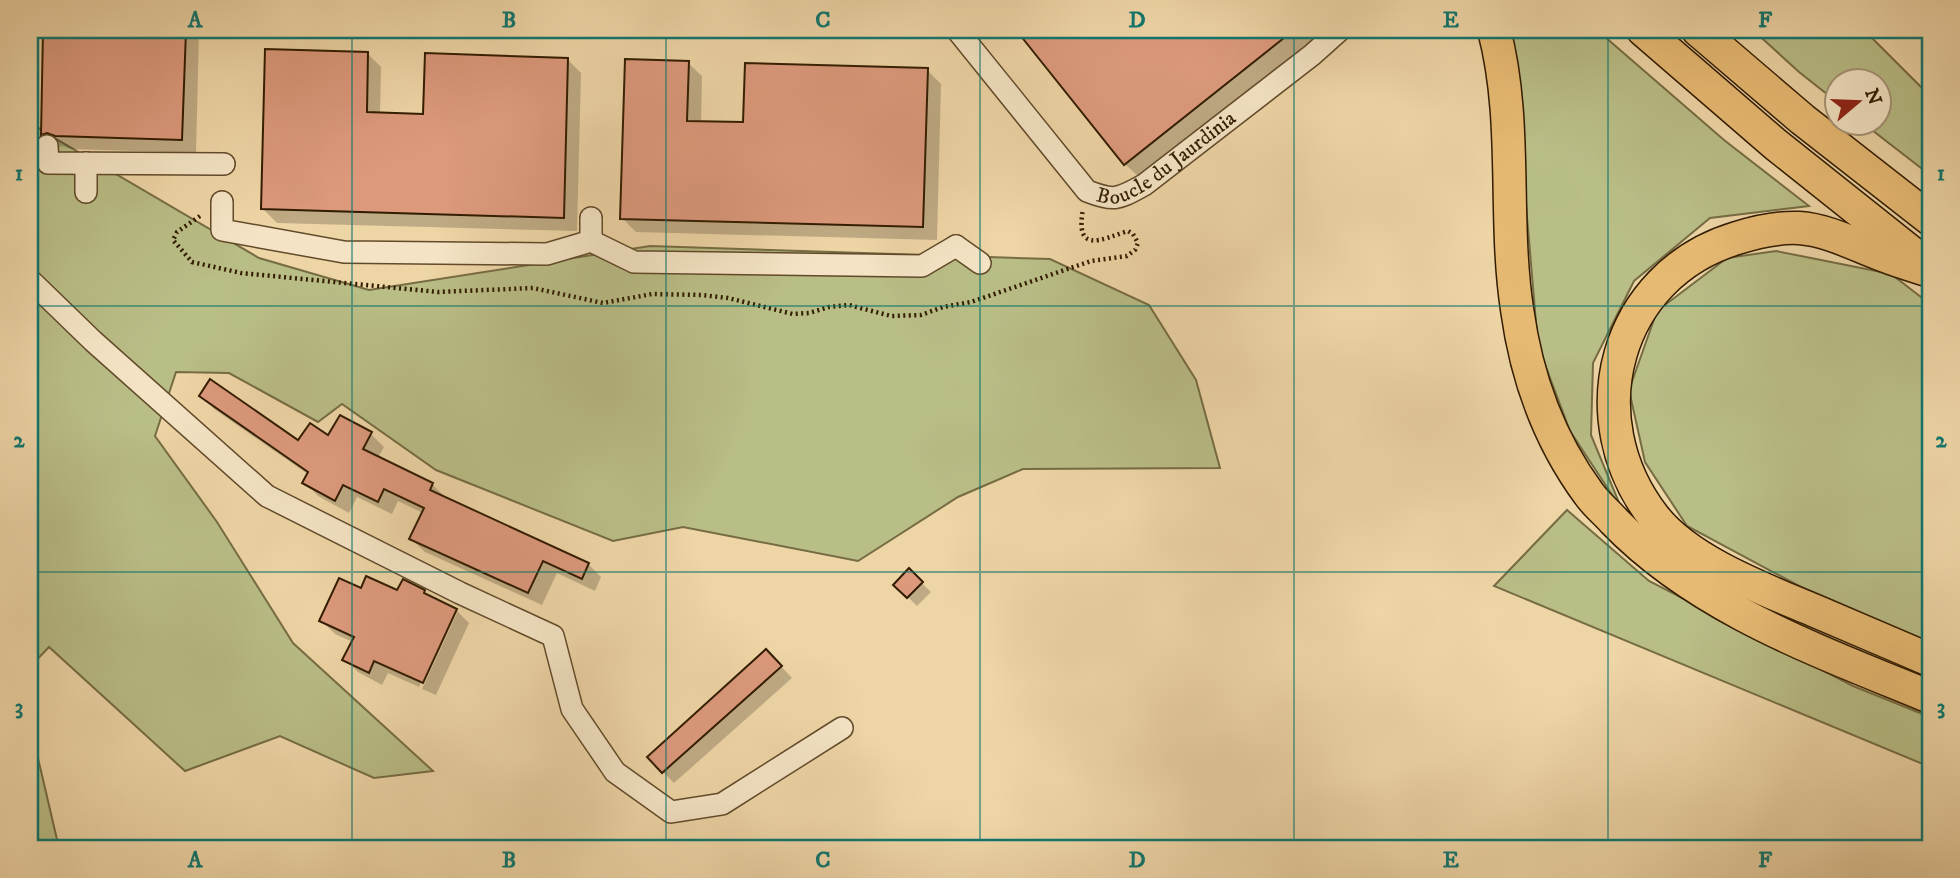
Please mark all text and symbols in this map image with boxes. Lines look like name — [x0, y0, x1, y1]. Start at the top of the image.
text: A — [187, 6, 204, 35]
text: B — [502, 6, 516, 35]
text: C — [815, 6, 831, 35]
text: D — [1128, 6, 1146, 35]
text: E — [1443, 6, 1459, 35]
text: F — [1758, 6, 1773, 35]
north arrow — [1824, 66, 1894, 136]
text: N — [1859, 86, 1886, 108]
street label: Boucle du Jaurdinia — [1094, 106, 1241, 211]
text: 1 — [15, 159, 23, 188]
text: 1 — [1937, 159, 1945, 188]
text: 2 — [13, 426, 25, 455]
text: 2 — [1935, 426, 1947, 455]
text: 3 — [15, 693, 23, 722]
text: 3 — [1937, 693, 1945, 722]
text: A — [187, 846, 204, 875]
text: B — [502, 846, 516, 875]
text: C — [815, 846, 831, 875]
text: D — [1128, 846, 1146, 875]
text: E — [1443, 846, 1459, 875]
text: F — [1758, 846, 1773, 875]

